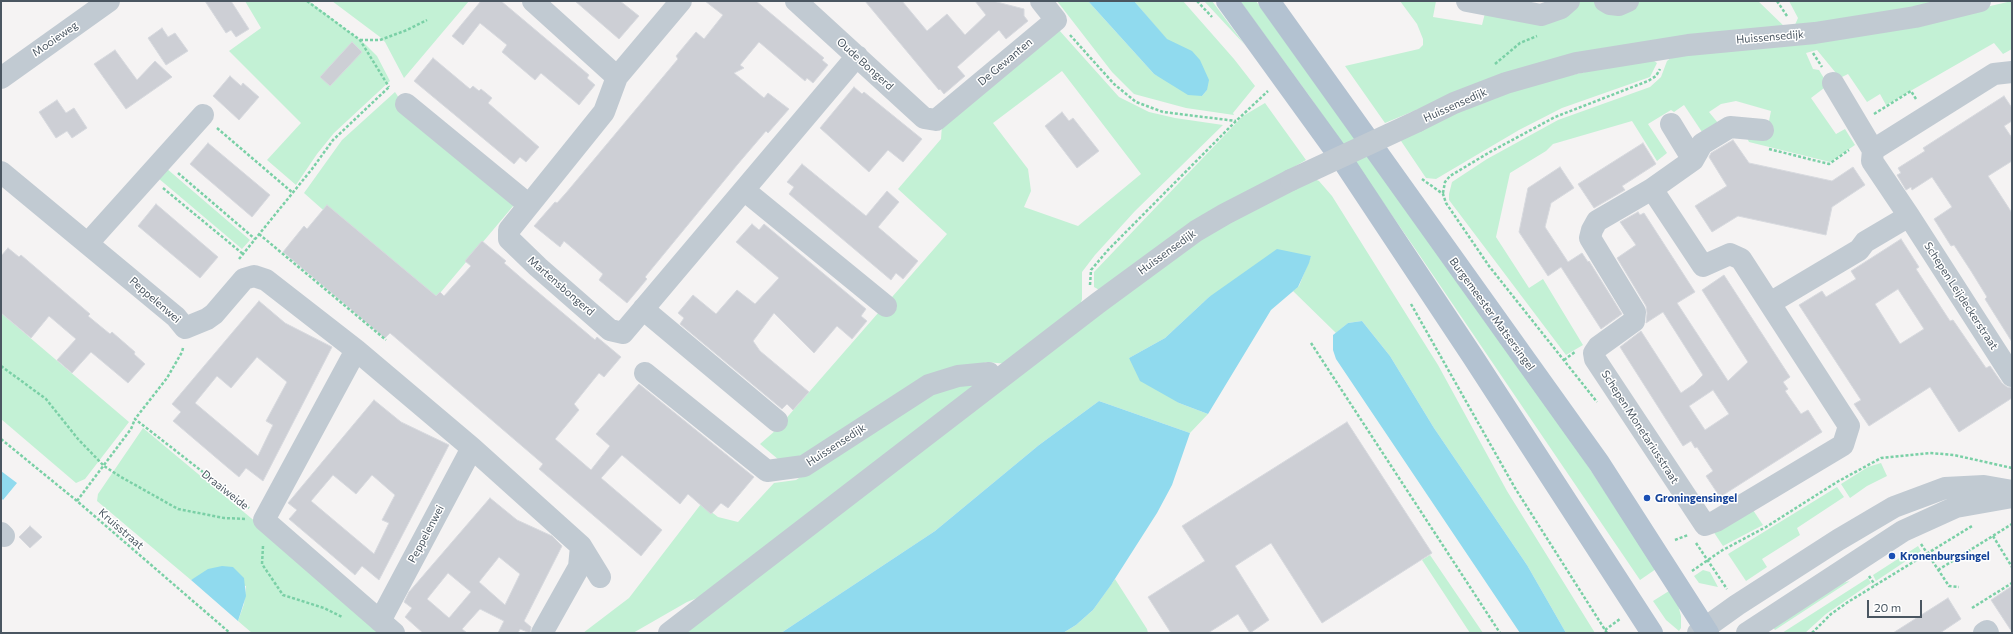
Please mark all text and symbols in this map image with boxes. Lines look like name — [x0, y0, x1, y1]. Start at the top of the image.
street label: Mooieweg — [30, 19, 80, 59]
street label: Huissensedijk — [1736, 27, 1804, 47]
street label: Oude Bongerd — [834, 35, 896, 93]
street label: De Gewanten — [975, 35, 1035, 89]
street label: Huissensedijk — [1421, 85, 1489, 125]
street label: Huissensedijk — [1136, 227, 1198, 277]
street label: Schepen Leijdeckerstraat — [1921, 240, 2001, 352]
street label: Martensbongerd — [525, 254, 597, 318]
street label: Burgemeester Matsersingel — [1447, 255, 1537, 373]
street label: Peppelenwei — [127, 274, 183, 326]
street label: Schepen Monetariusstraat — [1598, 368, 1682, 486]
street label: Huissensedijk — [804, 421, 868, 469]
street label: Draaiweide — [199, 468, 251, 512]
place label: Groningensingel — [1655, 491, 1737, 505]
marker: Groningensingel — [1642, 493, 1652, 503]
street label: Peppelenwei — [405, 503, 447, 565]
street label: Kruisstraat — [96, 506, 146, 552]
place label: Kronenburgsingel — [1900, 549, 1990, 563]
marker: Kronenburgsingel — [1887, 551, 1897, 561]
scale bar — [1869, 592, 1924, 618]
text: 20 m — [1874, 600, 1901, 614]

